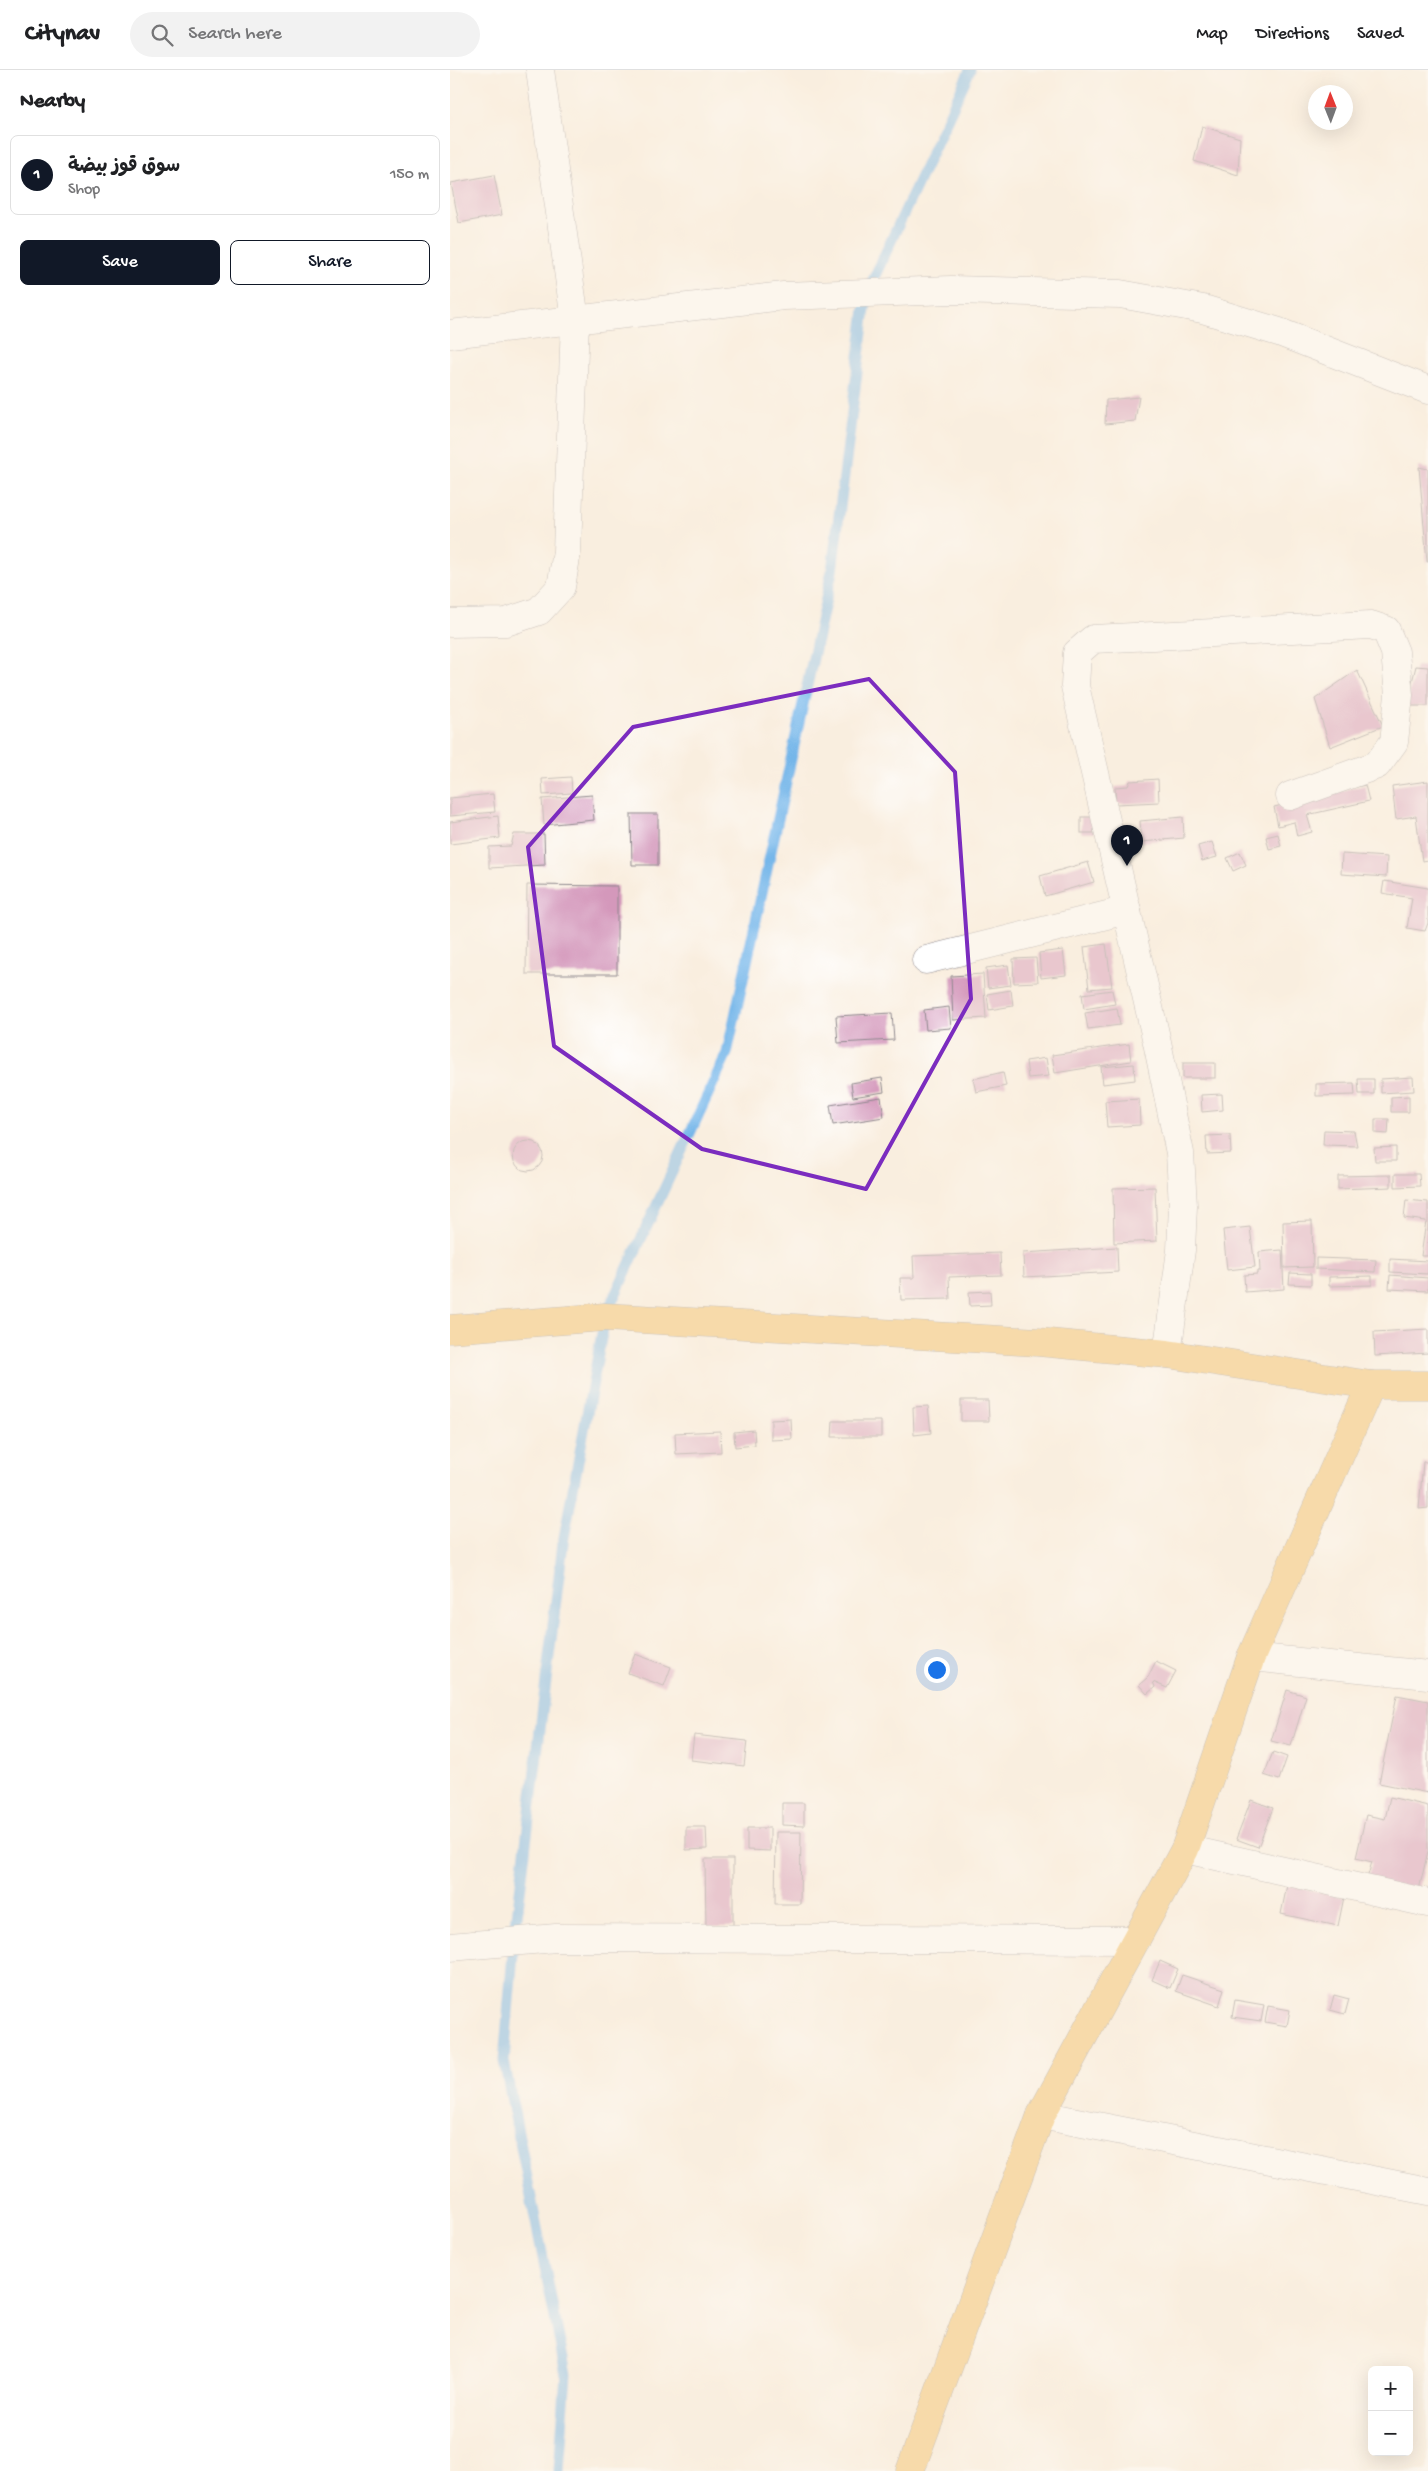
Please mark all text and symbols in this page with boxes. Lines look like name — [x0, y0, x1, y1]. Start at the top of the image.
search box — [130, 12, 480, 57]
text: Citynav — [25, 20, 100, 49]
icon: search — [148, 21, 176, 49]
text: Search here — [188, 23, 282, 46]
text: Map — [1196, 24, 1228, 45]
text: Directions — [1256, 24, 1329, 45]
text: Saved — [1357, 24, 1403, 45]
north arrow — [1308, 85, 1353, 130]
text: Nearby — [20, 90, 85, 115]
text: سوق قوز بيضة — [68, 156, 180, 179]
text: 1 — [34, 166, 40, 185]
text: 150 m — [390, 166, 429, 185]
text: Shop — [68, 181, 100, 200]
button: Save — [20, 240, 220, 285]
button: Share — [230, 240, 430, 285]
pin: 1 — [1111, 825, 1143, 866]
your location — [924, 1657, 950, 1683]
map controls — [1368, 2366, 1413, 2456]
button: + — [1368, 2366, 1413, 2411]
button: − — [1368, 2411, 1413, 2456]

